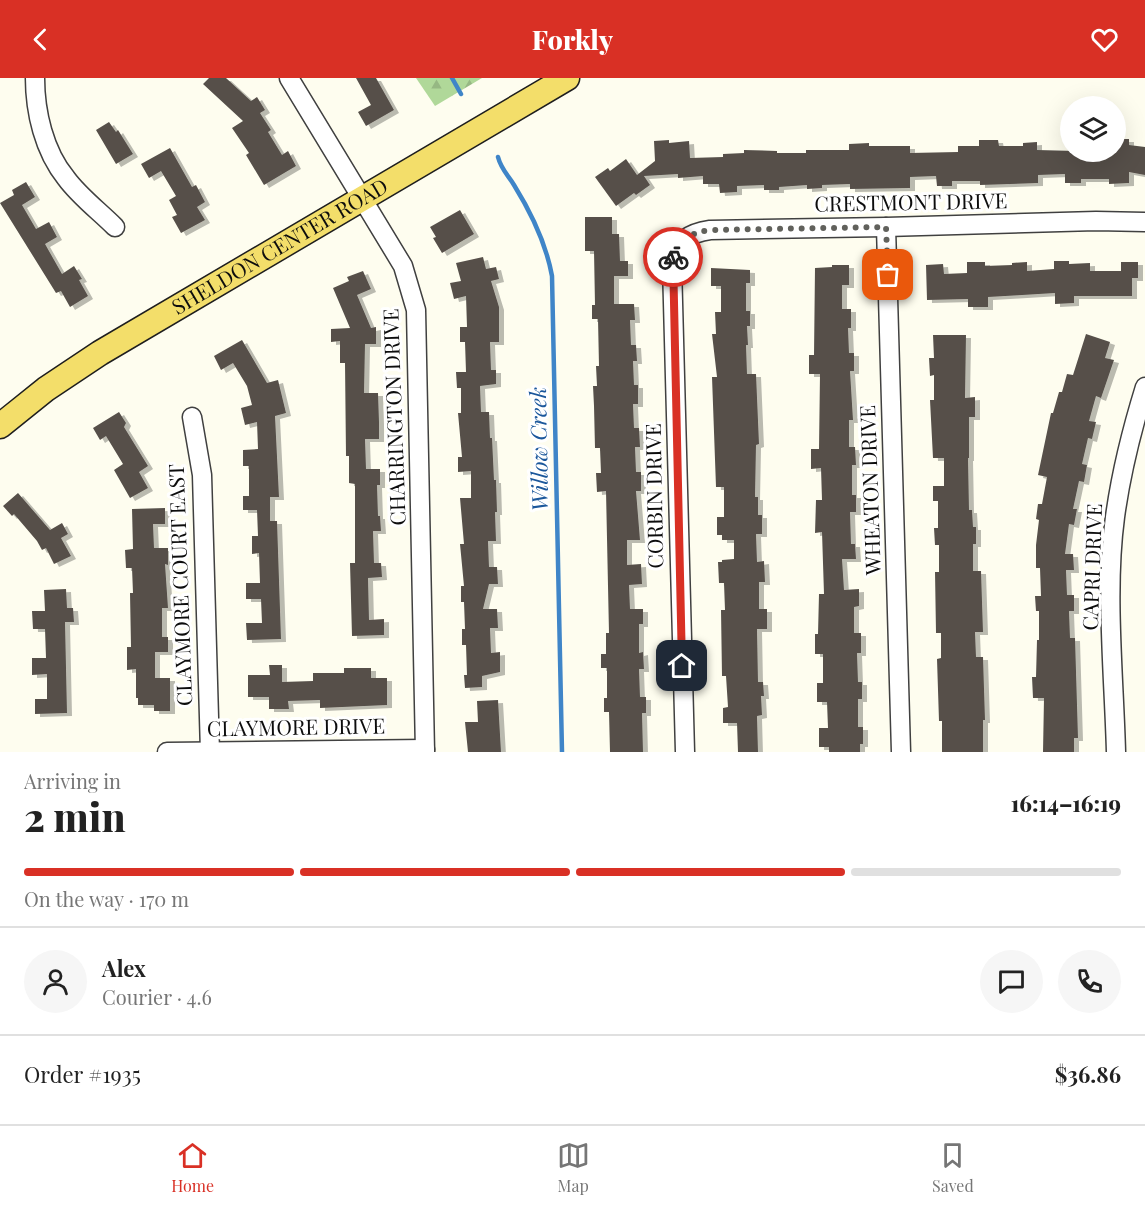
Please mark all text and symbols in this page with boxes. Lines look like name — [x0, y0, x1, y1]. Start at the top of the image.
text: Forkly — [532, 21, 613, 57]
icon: back — [24, 23, 57, 56]
icon: heart — [1088, 23, 1121, 56]
map controls — [1060, 96, 1126, 162]
button: layers — [1060, 96, 1126, 162]
street label: SHELDON CENTER ROAD — [166, 171, 392, 320]
street label: CRESTMONT DRIVE — [814, 185, 1008, 217]
courier — [643, 227, 703, 287]
icon: bike — [657, 241, 690, 274]
pin — [862, 249, 913, 300]
icon: bag — [871, 258, 904, 291]
street label: CHARRINGTON DRIVE — [375, 308, 411, 526]
water label: Willow Creek — [522, 387, 554, 511]
street label: WHEATON DRIVE — [852, 405, 886, 577]
street label: CORBIN DRIVE — [638, 423, 668, 569]
street label: CLAYMORE COURT EAST — [161, 463, 197, 707]
street label: CAPRI DRIVE — [1075, 503, 1107, 631]
pin — [656, 640, 707, 691]
icon: home — [665, 649, 698, 682]
street label: CLAYMORE DRIVE — [207, 710, 385, 742]
text: Arriving in — [24, 767, 121, 794]
text: 16:14–16:19 — [1011, 788, 1121, 818]
text: 2 min — [24, 790, 126, 842]
text: On the way · 170 m — [24, 885, 189, 912]
button: person — [24, 950, 87, 1013]
button: chat — [980, 950, 1043, 1013]
button: phone — [1058, 950, 1121, 1013]
text: Alex — [102, 953, 146, 983]
text: Courier · 4.6 — [102, 983, 212, 1010]
text: Order #1935 — [24, 1059, 141, 1089]
text: $36.86 — [1055, 1059, 1121, 1089]
tab: Home — [171, 1139, 214, 1196]
tab: Map — [557, 1139, 590, 1196]
tab: Saved — [932, 1139, 974, 1196]

